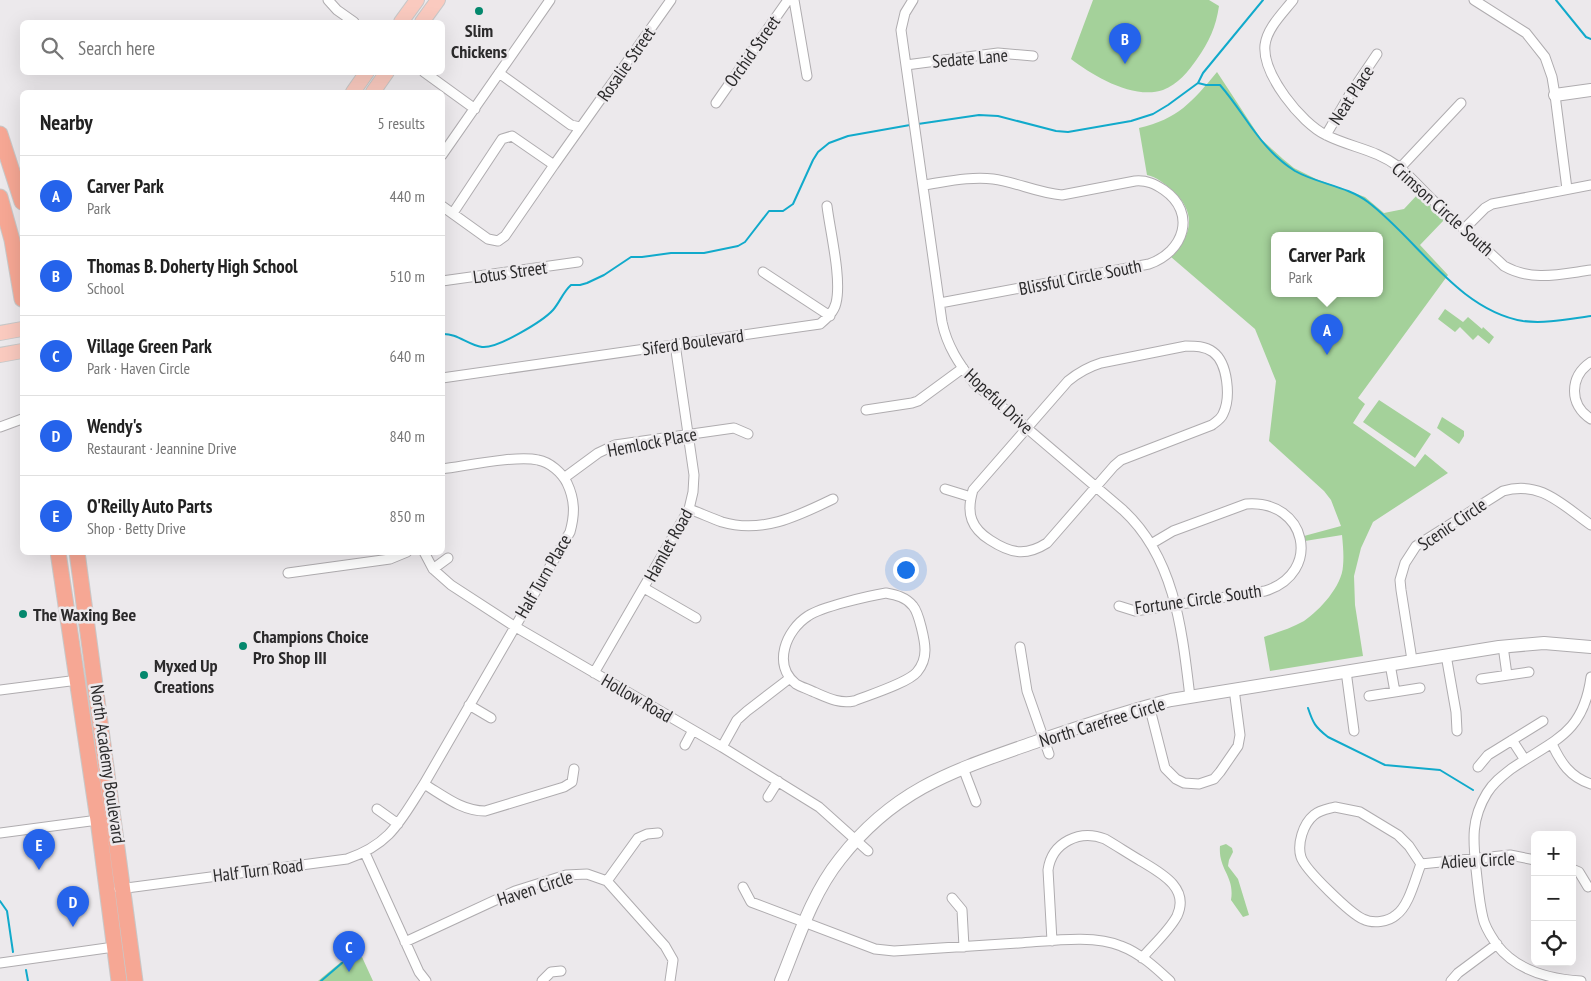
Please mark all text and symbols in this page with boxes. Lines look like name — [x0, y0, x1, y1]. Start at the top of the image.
marker: Slim Chickens — [473, 5, 485, 17]
street label: Orchid Street — [719, 11, 785, 91]
place label: Slim Chickens — [451, 19, 507, 63]
search box — [20, 20, 445, 75]
street label: Rosalie Street — [592, 22, 660, 106]
pin: B — [1109, 23, 1141, 64]
icon: search — [38, 34, 66, 62]
text: Search here — [78, 36, 155, 60]
street label: Sedate Lane — [931, 43, 1009, 73]
street label: Neat Place — [1323, 61, 1379, 129]
text: Nearby — [40, 109, 93, 136]
text: 5 results — [378, 113, 425, 133]
street label: Crimson Circle South — [1387, 157, 1499, 261]
text: Carver Park — [87, 174, 164, 198]
text: A — [52, 186, 60, 206]
text: 440 m — [390, 186, 425, 206]
text: Park — [87, 198, 111, 218]
popup — [1271, 232, 1383, 297]
text: Carver Park — [1289, 243, 1365, 267]
text: Thomas B. Doherty High School — [87, 254, 298, 278]
street label: Blissful Circle South — [1017, 254, 1143, 300]
street label: Lotus Street — [472, 255, 548, 289]
text: B — [52, 266, 60, 286]
text: 510 m — [390, 266, 425, 286]
text: Park — [1289, 267, 1312, 287]
text: School — [87, 278, 124, 298]
pin: A — [1311, 314, 1343, 355]
street label: Siferd Boulevard — [641, 323, 745, 361]
text: Village Green Park — [87, 334, 212, 358]
text: C — [52, 346, 60, 366]
text: 640 m — [390, 346, 425, 366]
text: Park · Haven Circle — [87, 358, 190, 378]
street label: Hopeful Drive — [960, 363, 1038, 439]
text: Wendy's — [87, 414, 142, 438]
street label: Hemlock Place — [605, 422, 699, 462]
text: D — [52, 426, 60, 446]
text: 840 m — [390, 426, 425, 446]
text: Restaurant · Jeannine Drive — [87, 438, 237, 458]
street label: Scenic Circle — [1413, 493, 1491, 555]
text: O'Reilly Auto Parts — [87, 494, 212, 518]
street label: Hamlet Road — [639, 505, 697, 585]
text: E — [53, 506, 59, 526]
text: 850 m — [390, 506, 425, 526]
text: Shop · Betty Drive — [87, 518, 186, 538]
street label: Half Turn Place — [510, 530, 576, 622]
your location — [893, 557, 919, 583]
street label: Fortune Circle South — [1133, 579, 1263, 619]
place label: The Waxing Bee — [33, 603, 136, 626]
marker: The Waxing Bee — [17, 608, 29, 620]
place label: Champions Choice Pro Shop III — [253, 625, 369, 669]
marker: Champions Choice Pro Shop III — [237, 640, 249, 652]
place label: Myxed Up Creations — [154, 654, 218, 698]
street label: Hollow Road — [597, 668, 677, 728]
marker: Myxed Up Creations — [138, 669, 150, 681]
street label: North Academy Boulevard — [85, 683, 131, 845]
street label: North Carefree Circle — [1036, 692, 1168, 752]
pin: E — [23, 829, 55, 870]
map controls — [1531, 831, 1576, 966]
button: + — [1531, 831, 1576, 876]
street label: Adieu Circle — [1440, 847, 1516, 873]
street label: Half Turn Road — [212, 853, 304, 887]
street label: Haven Circle — [494, 865, 576, 911]
button: − — [1531, 876, 1576, 921]
pin: D — [57, 886, 89, 927]
button: locate — [1531, 921, 1576, 966]
pin: C — [333, 931, 365, 972]

